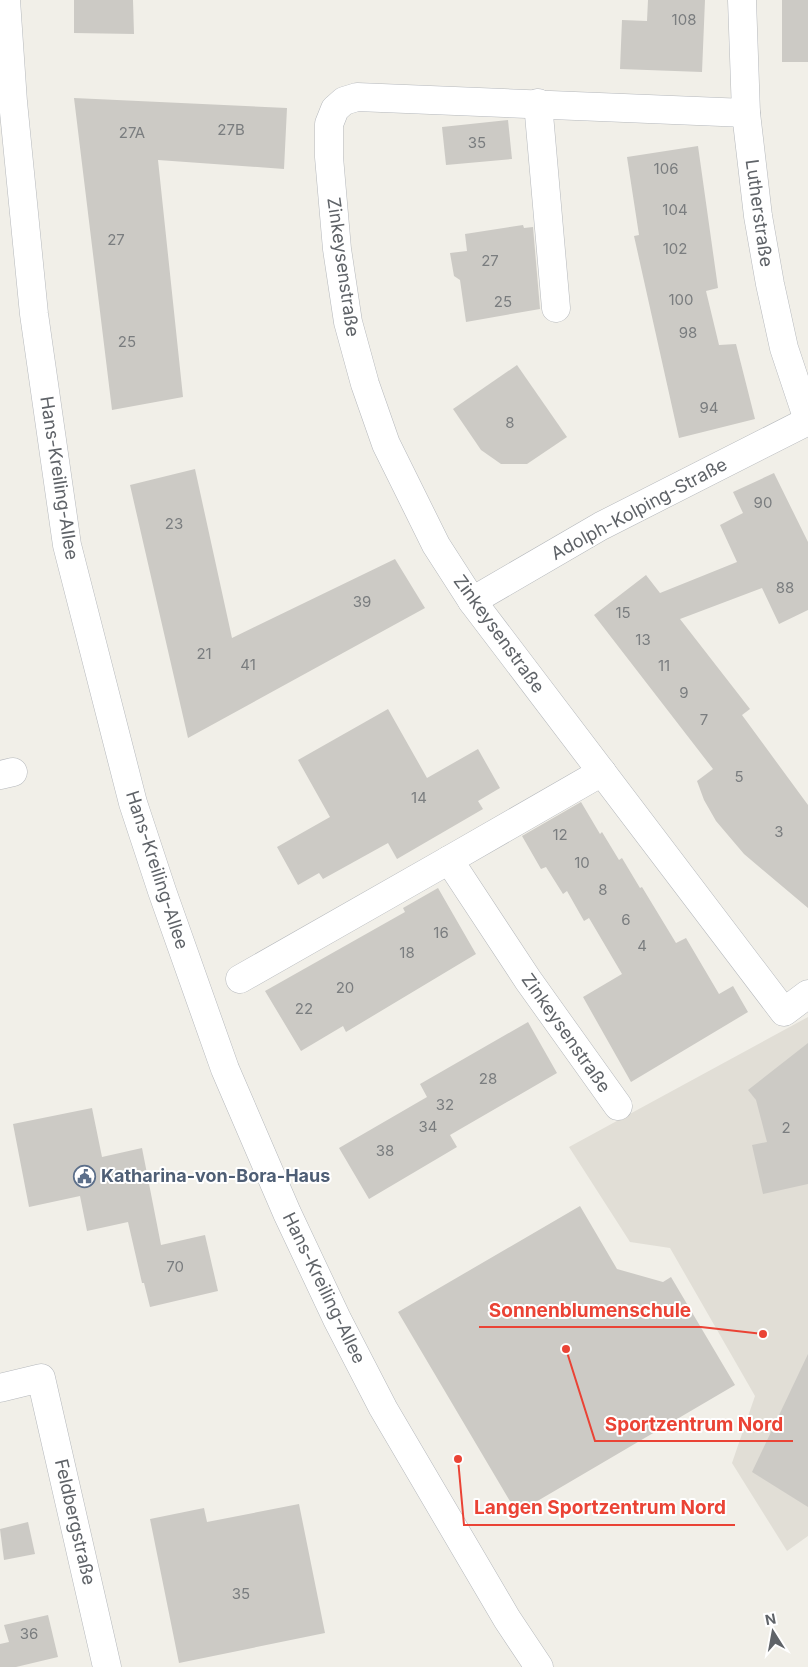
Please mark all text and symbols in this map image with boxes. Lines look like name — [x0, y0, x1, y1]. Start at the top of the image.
house number: 108 — [672, 10, 696, 29]
house number: 27B — [217, 120, 245, 139]
house number: 27A — [119, 123, 145, 142]
house number: 35 — [468, 133, 486, 152]
street label: Lutherstraße — [742, 158, 777, 268]
house number: 106 — [654, 159, 678, 178]
street label: Zinkeysenstraße — [323, 196, 364, 338]
house number: 104 — [662, 200, 688, 219]
house number: 27 — [107, 230, 125, 249]
house number: 102 — [663, 239, 687, 258]
house number: 27 — [481, 251, 499, 270]
house number: 100 — [668, 290, 694, 309]
house number: 25 — [494, 292, 512, 311]
house number: 98 — [679, 323, 697, 342]
house number: 25 — [118, 332, 136, 351]
street label: Hans-Kreiling-Allee — [36, 395, 83, 561]
house number: 94 — [700, 398, 719, 417]
house number: 8 — [505, 413, 515, 432]
street label: Adolph-Kolping-Straße — [547, 453, 730, 564]
house number: 90 — [754, 493, 772, 512]
house number: 23 — [165, 514, 183, 533]
street label: Zinkeysenstraße — [450, 571, 549, 697]
house number: 88 — [776, 578, 794, 597]
house number: 39 — [353, 592, 371, 611]
house number: 15 — [615, 603, 631, 622]
house number: 13 — [635, 630, 651, 649]
house number: 21 — [196, 644, 212, 663]
house number: 41 — [240, 655, 256, 674]
house number: 11 — [658, 656, 670, 675]
house number: 9 — [679, 683, 689, 702]
house number: 7 — [700, 710, 708, 729]
house number: 5 — [734, 767, 744, 786]
street label: Hans-Kreiling-Allee — [122, 788, 193, 952]
house number: 14 — [411, 788, 427, 807]
house number: 3 — [774, 822, 784, 841]
house number: 12 — [552, 825, 568, 844]
house number: 10 — [574, 853, 590, 872]
house number: 8 — [598, 880, 608, 899]
house number: 6 — [621, 910, 631, 929]
house number: 16 — [433, 923, 449, 942]
house number: 4 — [637, 936, 647, 955]
house number: 18 — [399, 943, 415, 962]
street label: Zinkeysenstraße — [518, 969, 615, 1096]
house number: 20 — [336, 978, 354, 997]
house number: 22 — [295, 999, 313, 1018]
house number: 28 — [479, 1069, 497, 1088]
house number: 32 — [436, 1095, 454, 1114]
house number: 34 — [419, 1117, 437, 1136]
house number: 2 — [781, 1118, 791, 1137]
house number: 38 — [376, 1141, 394, 1160]
public building icon: Katharina-von-Bora-Haus — [73, 1164, 97, 1188]
place label: Katharina-von-Bora-Haus — [101, 1165, 330, 1186]
street label: Hans-Kreiling-Allee — [279, 1209, 370, 1367]
house number: 70 — [166, 1257, 184, 1276]
callout: Sonnenblumenschule — [479, 1293, 701, 1327]
text: Sonnenblumenschule — [489, 1299, 691, 1322]
callout: Sportzentrum Nord — [595, 1407, 793, 1441]
text: Sportzentrum Nord — [605, 1413, 783, 1436]
street label: Feldbergstraße — [51, 1457, 100, 1587]
callout: Langen Sportzentrum Nord — [464, 1491, 735, 1525]
text: Langen Sportzentrum Nord — [474, 1496, 726, 1519]
house number: 35 — [232, 1584, 250, 1603]
north arrow — [748, 1607, 798, 1657]
text: N — [764, 1609, 777, 1628]
house number: 36 — [20, 1624, 38, 1643]

